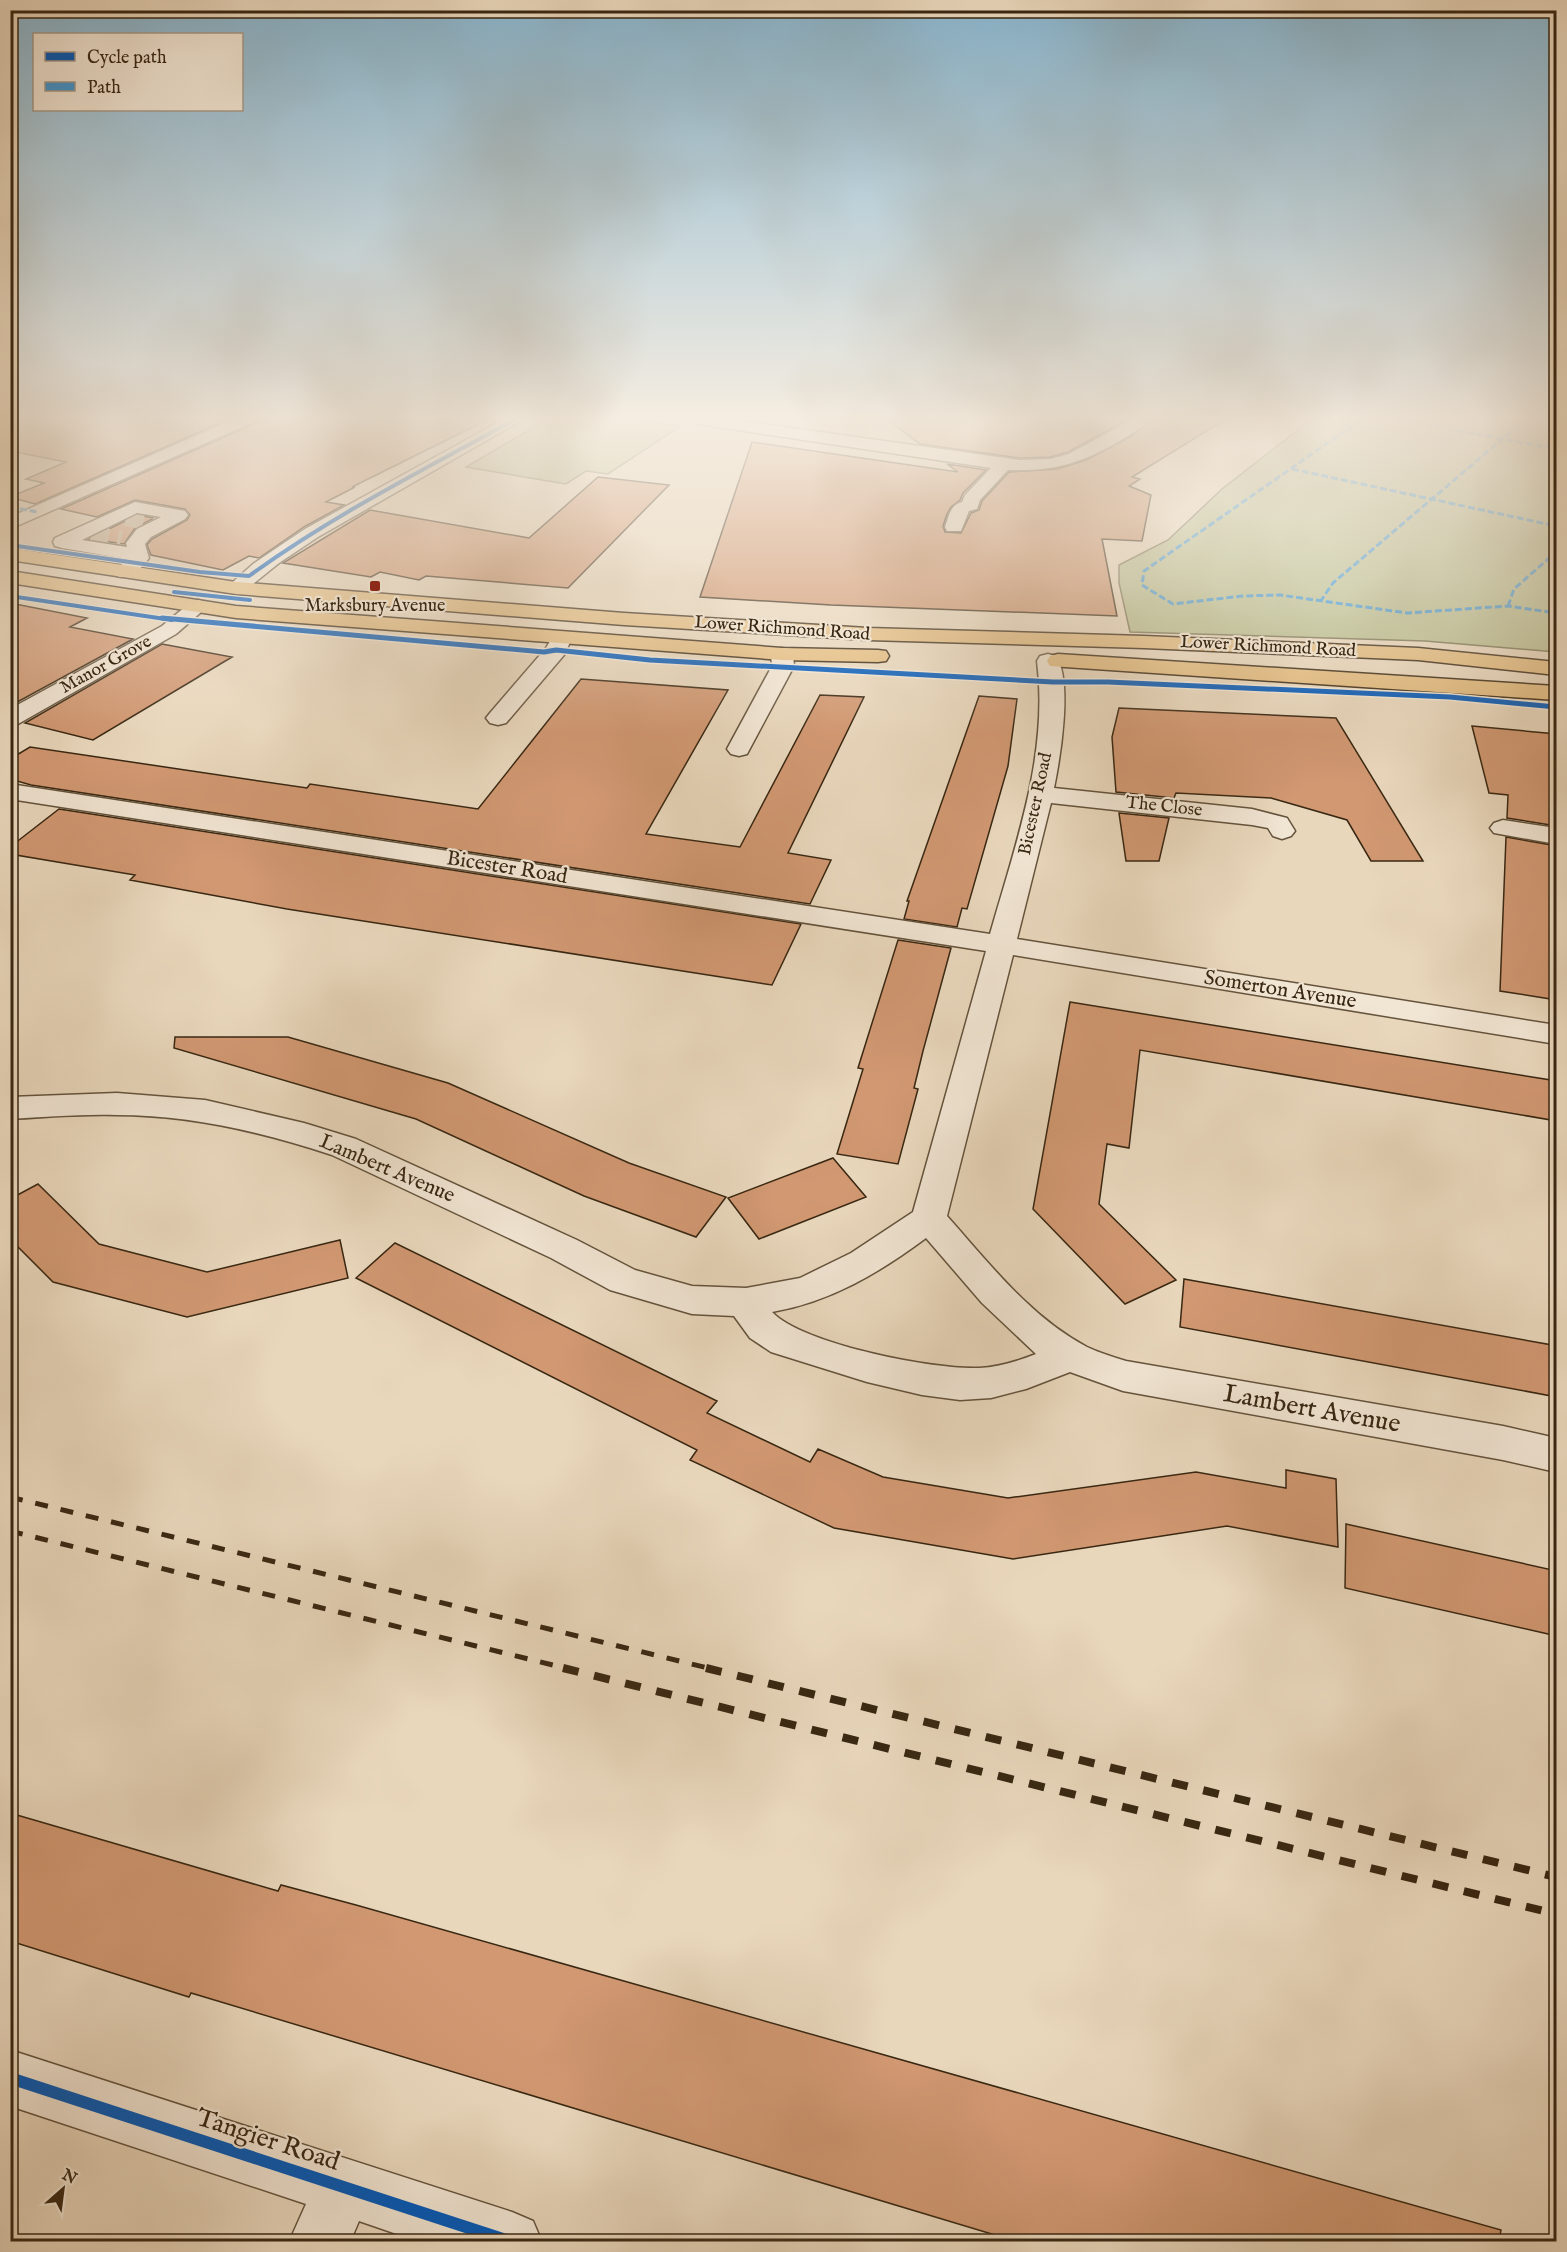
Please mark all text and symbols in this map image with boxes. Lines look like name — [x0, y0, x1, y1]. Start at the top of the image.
legend — [33, 33, 243, 111]
text: Cycle path — [87, 47, 167, 70]
text: Path — [87, 77, 121, 100]
marker: Marksbury Avenue — [368, 579, 382, 593]
place label: Marksbury Avenue — [305, 595, 445, 618]
street label: Lower Richmond Road — [693, 611, 871, 647]
street label: Manor Grove — [56, 630, 156, 700]
street label: Lower Richmond Road — [1180, 631, 1357, 663]
street label: Bicester Road — [1014, 750, 1058, 858]
street label: The Close — [1125, 792, 1203, 822]
street label: Bicester Road — [445, 845, 570, 891]
street label: Somerton Avenue — [1202, 965, 1358, 1015]
street label: Lambert Avenue — [315, 1128, 459, 1210]
street label: Lambert Avenue — [1221, 1377, 1403, 1441]
street label: Tangier Road — [192, 2101, 344, 2179]
north arrow — [33, 2159, 93, 2219]
text: N — [57, 2165, 80, 2190]

